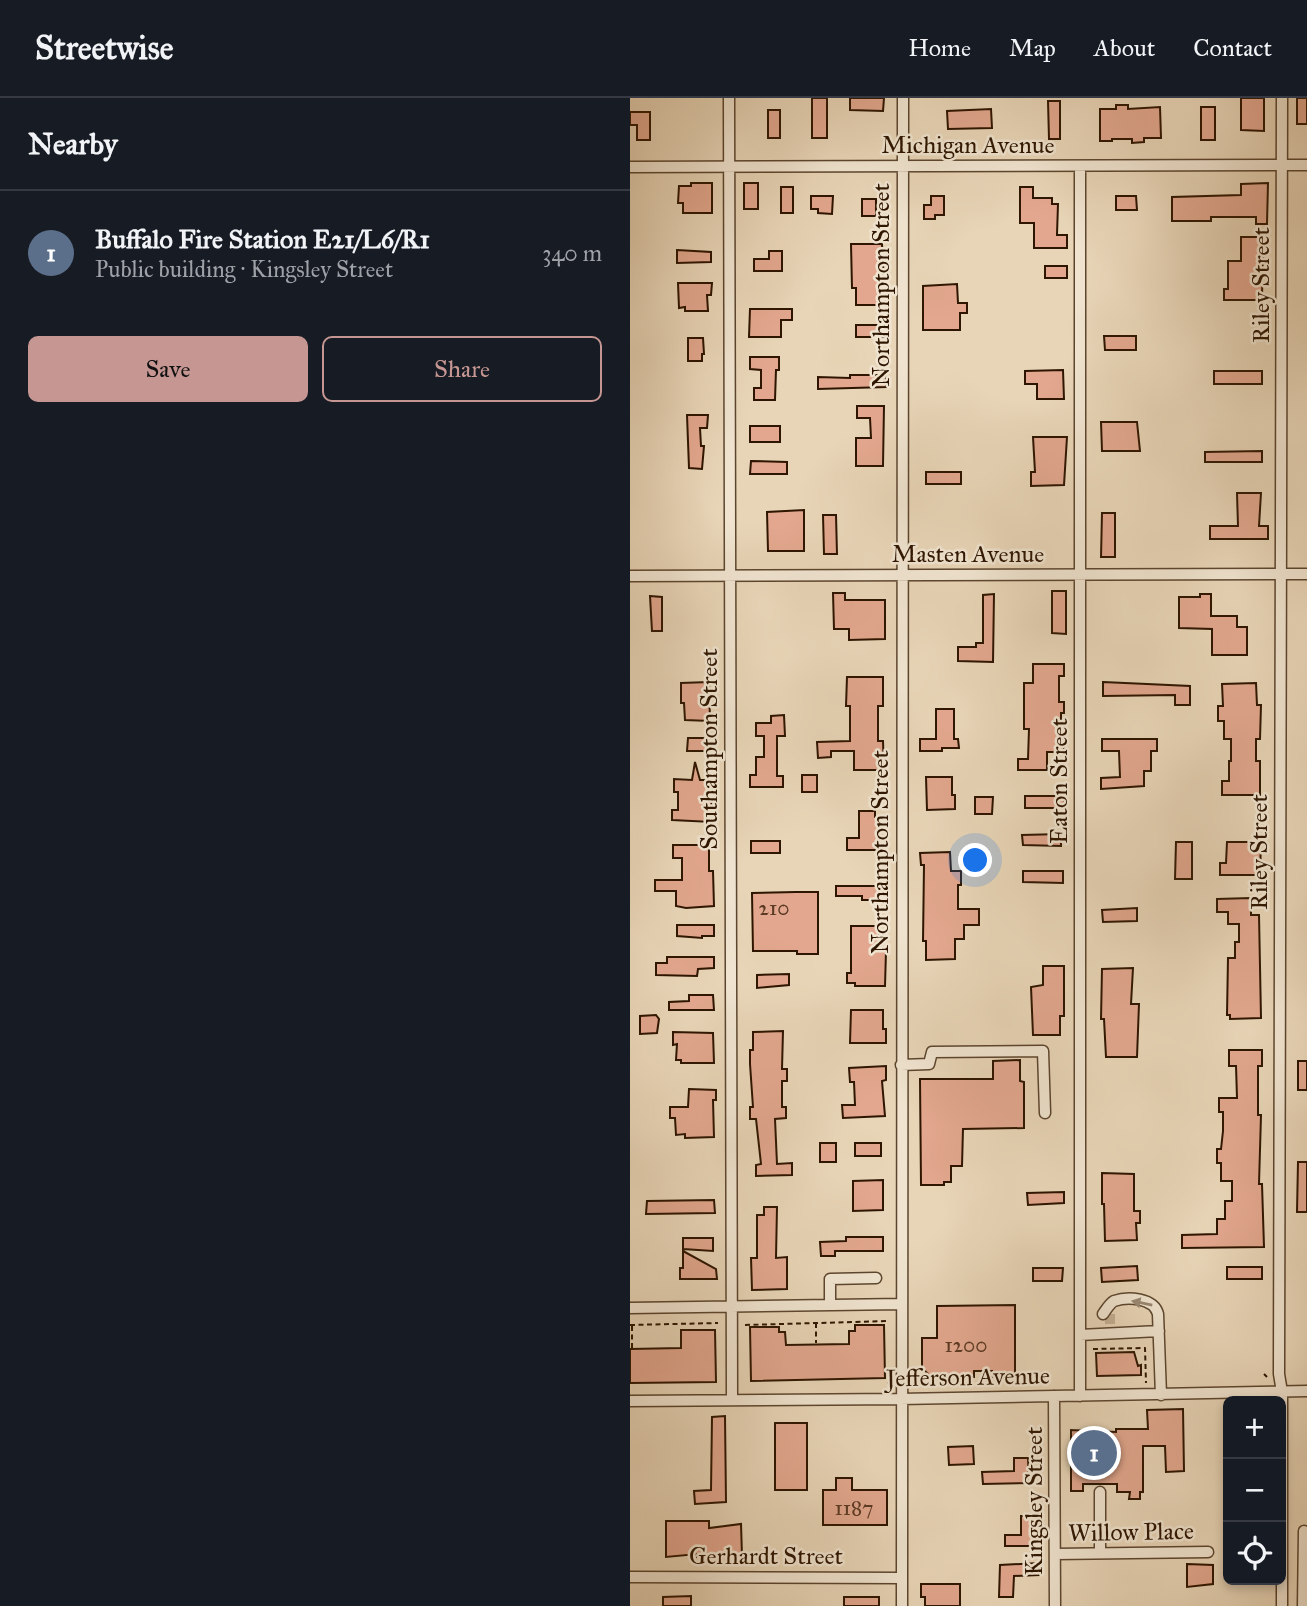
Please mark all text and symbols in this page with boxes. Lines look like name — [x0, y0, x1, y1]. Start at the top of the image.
text: Streetwise — [35, 28, 173, 68]
text: Home — [908, 33, 971, 63]
text: Map — [1009, 33, 1056, 63]
text: About — [1094, 33, 1155, 63]
text: Contact — [1193, 33, 1272, 63]
text: Nearby — [28, 126, 118, 162]
street label: Michigan Avenue — [882, 130, 1054, 160]
street label: Northampton Street — [866, 183, 896, 387]
text: Buffalo Fire Station E21/L6/R1 — [95, 223, 430, 255]
street label: Riley Street — [1246, 227, 1276, 343]
text: 1 — [46, 239, 56, 267]
text: 340 m — [542, 239, 602, 267]
text: Public building · Kingsley Street — [95, 255, 393, 283]
button: Save — [28, 336, 308, 402]
button: Share — [322, 336, 602, 402]
street label: Masten Avenue — [892, 539, 1044, 569]
street label: Southampton Street — [694, 648, 724, 850]
street label: Eaton Street — [1044, 718, 1074, 844]
street label: Northampton Street — [865, 750, 895, 954]
street label: Riley Street — [1244, 794, 1274, 910]
your location — [958, 843, 992, 877]
house number: 210 — [759, 895, 789, 921]
one-way arrow — [1131, 1297, 1153, 1308]
house number: 1200 — [944, 1332, 988, 1358]
street label: Jefferson Avenue — [883, 1361, 1050, 1393]
map controls — [1223, 1396, 1286, 1585]
button: + — [1223, 1396, 1286, 1459]
street label: Kingsley Street — [1019, 1426, 1049, 1575]
pin: 1 — [1071, 1427, 1117, 1479]
button: − — [1223, 1459, 1286, 1522]
house number: 1187 — [835, 1495, 873, 1521]
street label: Willow Place — [1068, 1516, 1194, 1548]
button: locate — [1223, 1522, 1286, 1585]
street label: Gerhardt Street — [689, 1541, 843, 1571]

